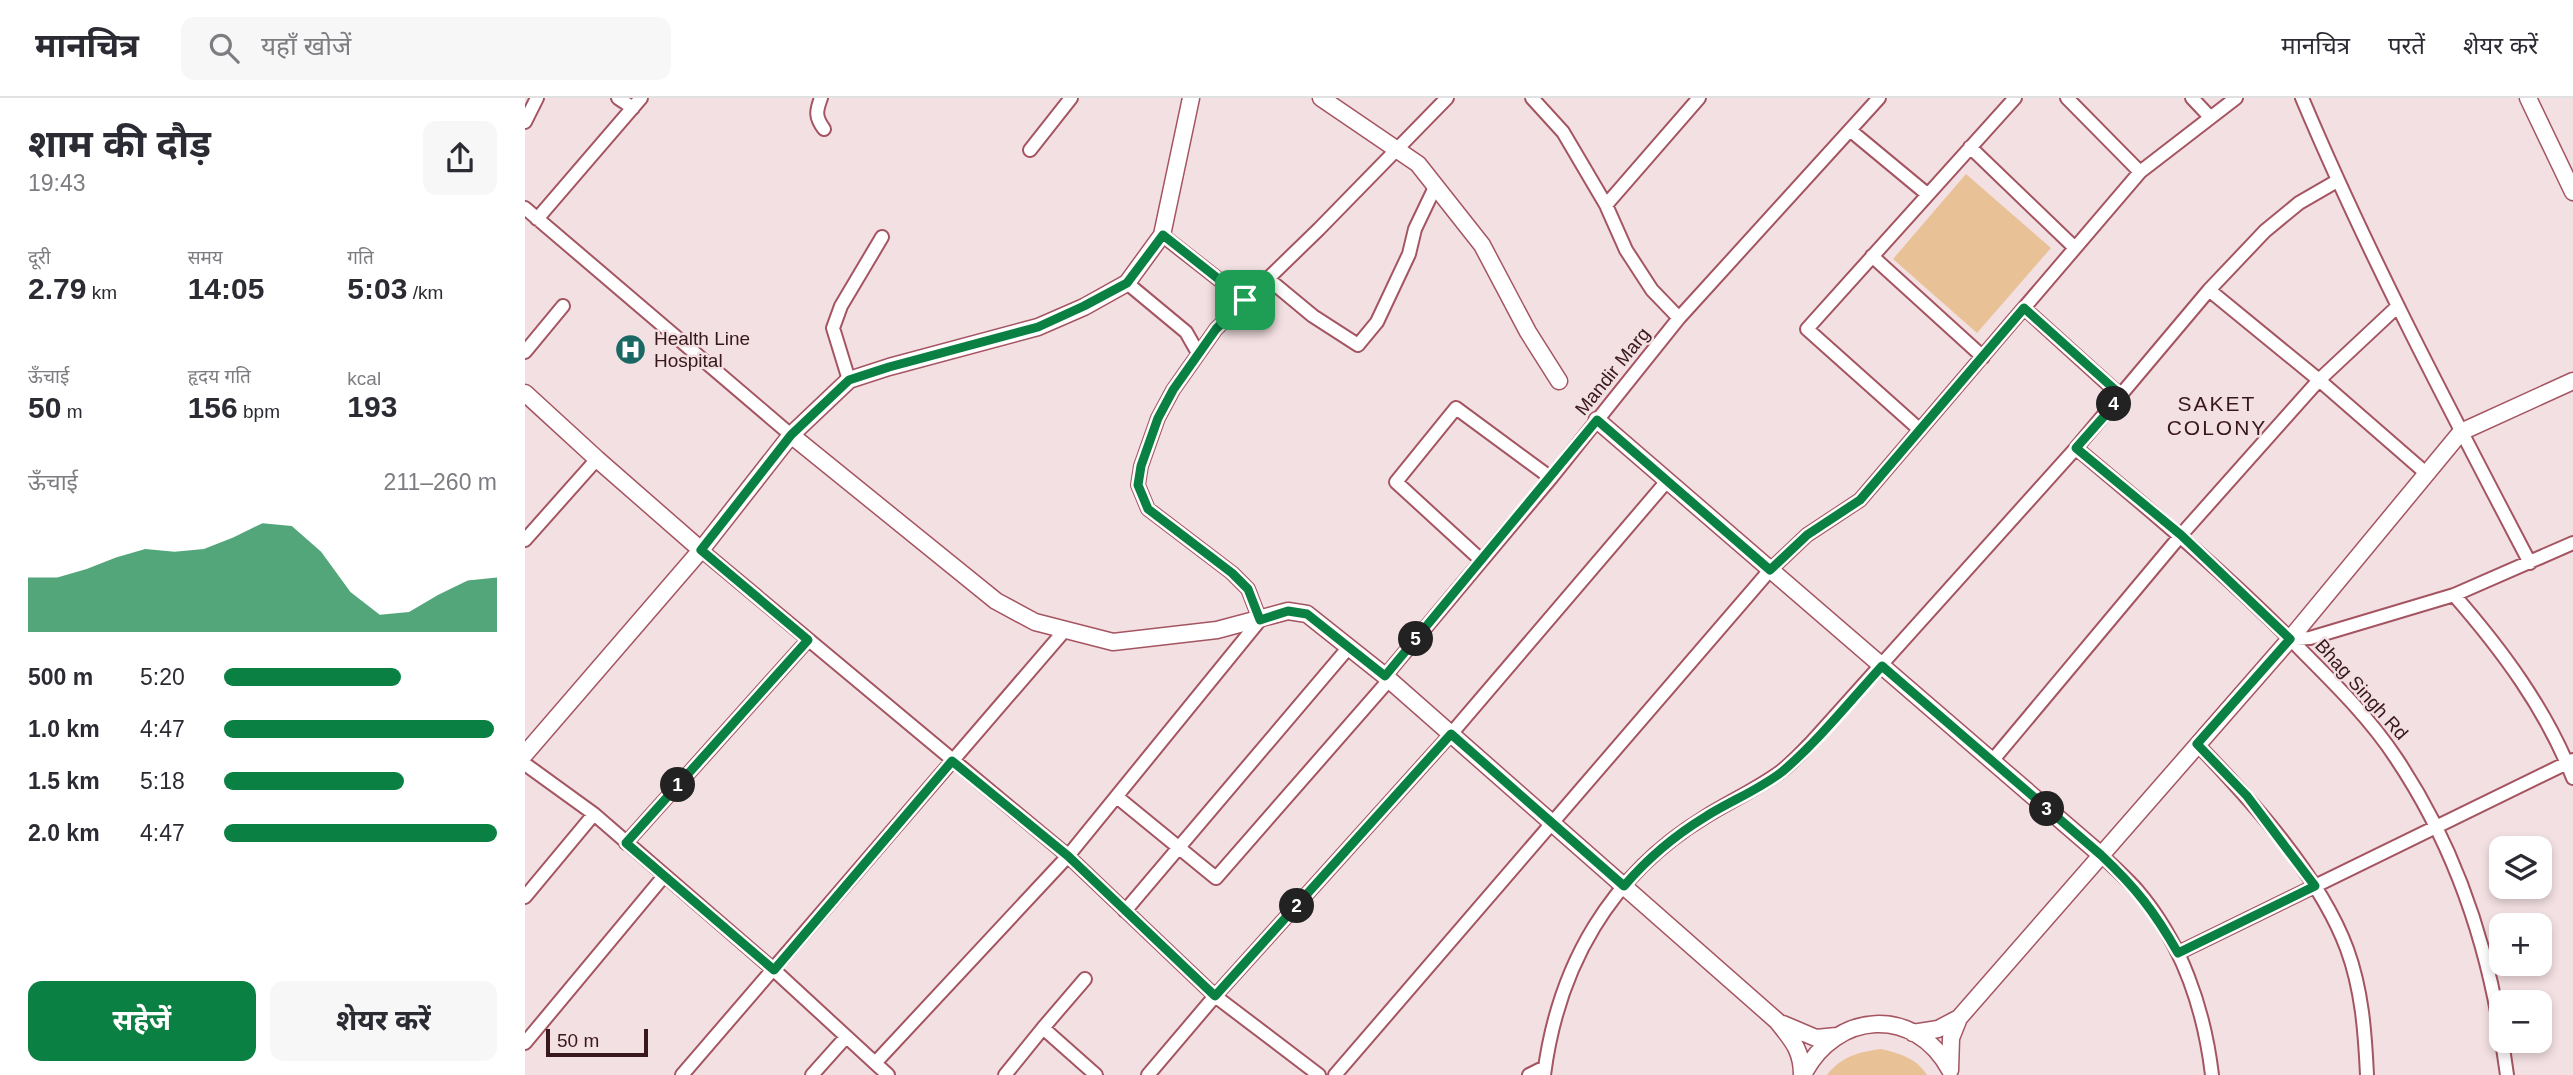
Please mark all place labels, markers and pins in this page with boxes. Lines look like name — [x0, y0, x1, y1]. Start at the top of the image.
pin — [1215, 270, 1275, 330]
place label: Health Line Hospital — [654, 328, 750, 371]
hospital icon: Health Line Hospital — [614, 332, 648, 366]
pin: 4 — [2097, 386, 2131, 422]
pin: 5 — [1399, 622, 1433, 656]
pin: 1 — [661, 768, 695, 802]
pin: 3 — [2029, 792, 2065, 826]
pin: 2 — [1279, 888, 1315, 924]

